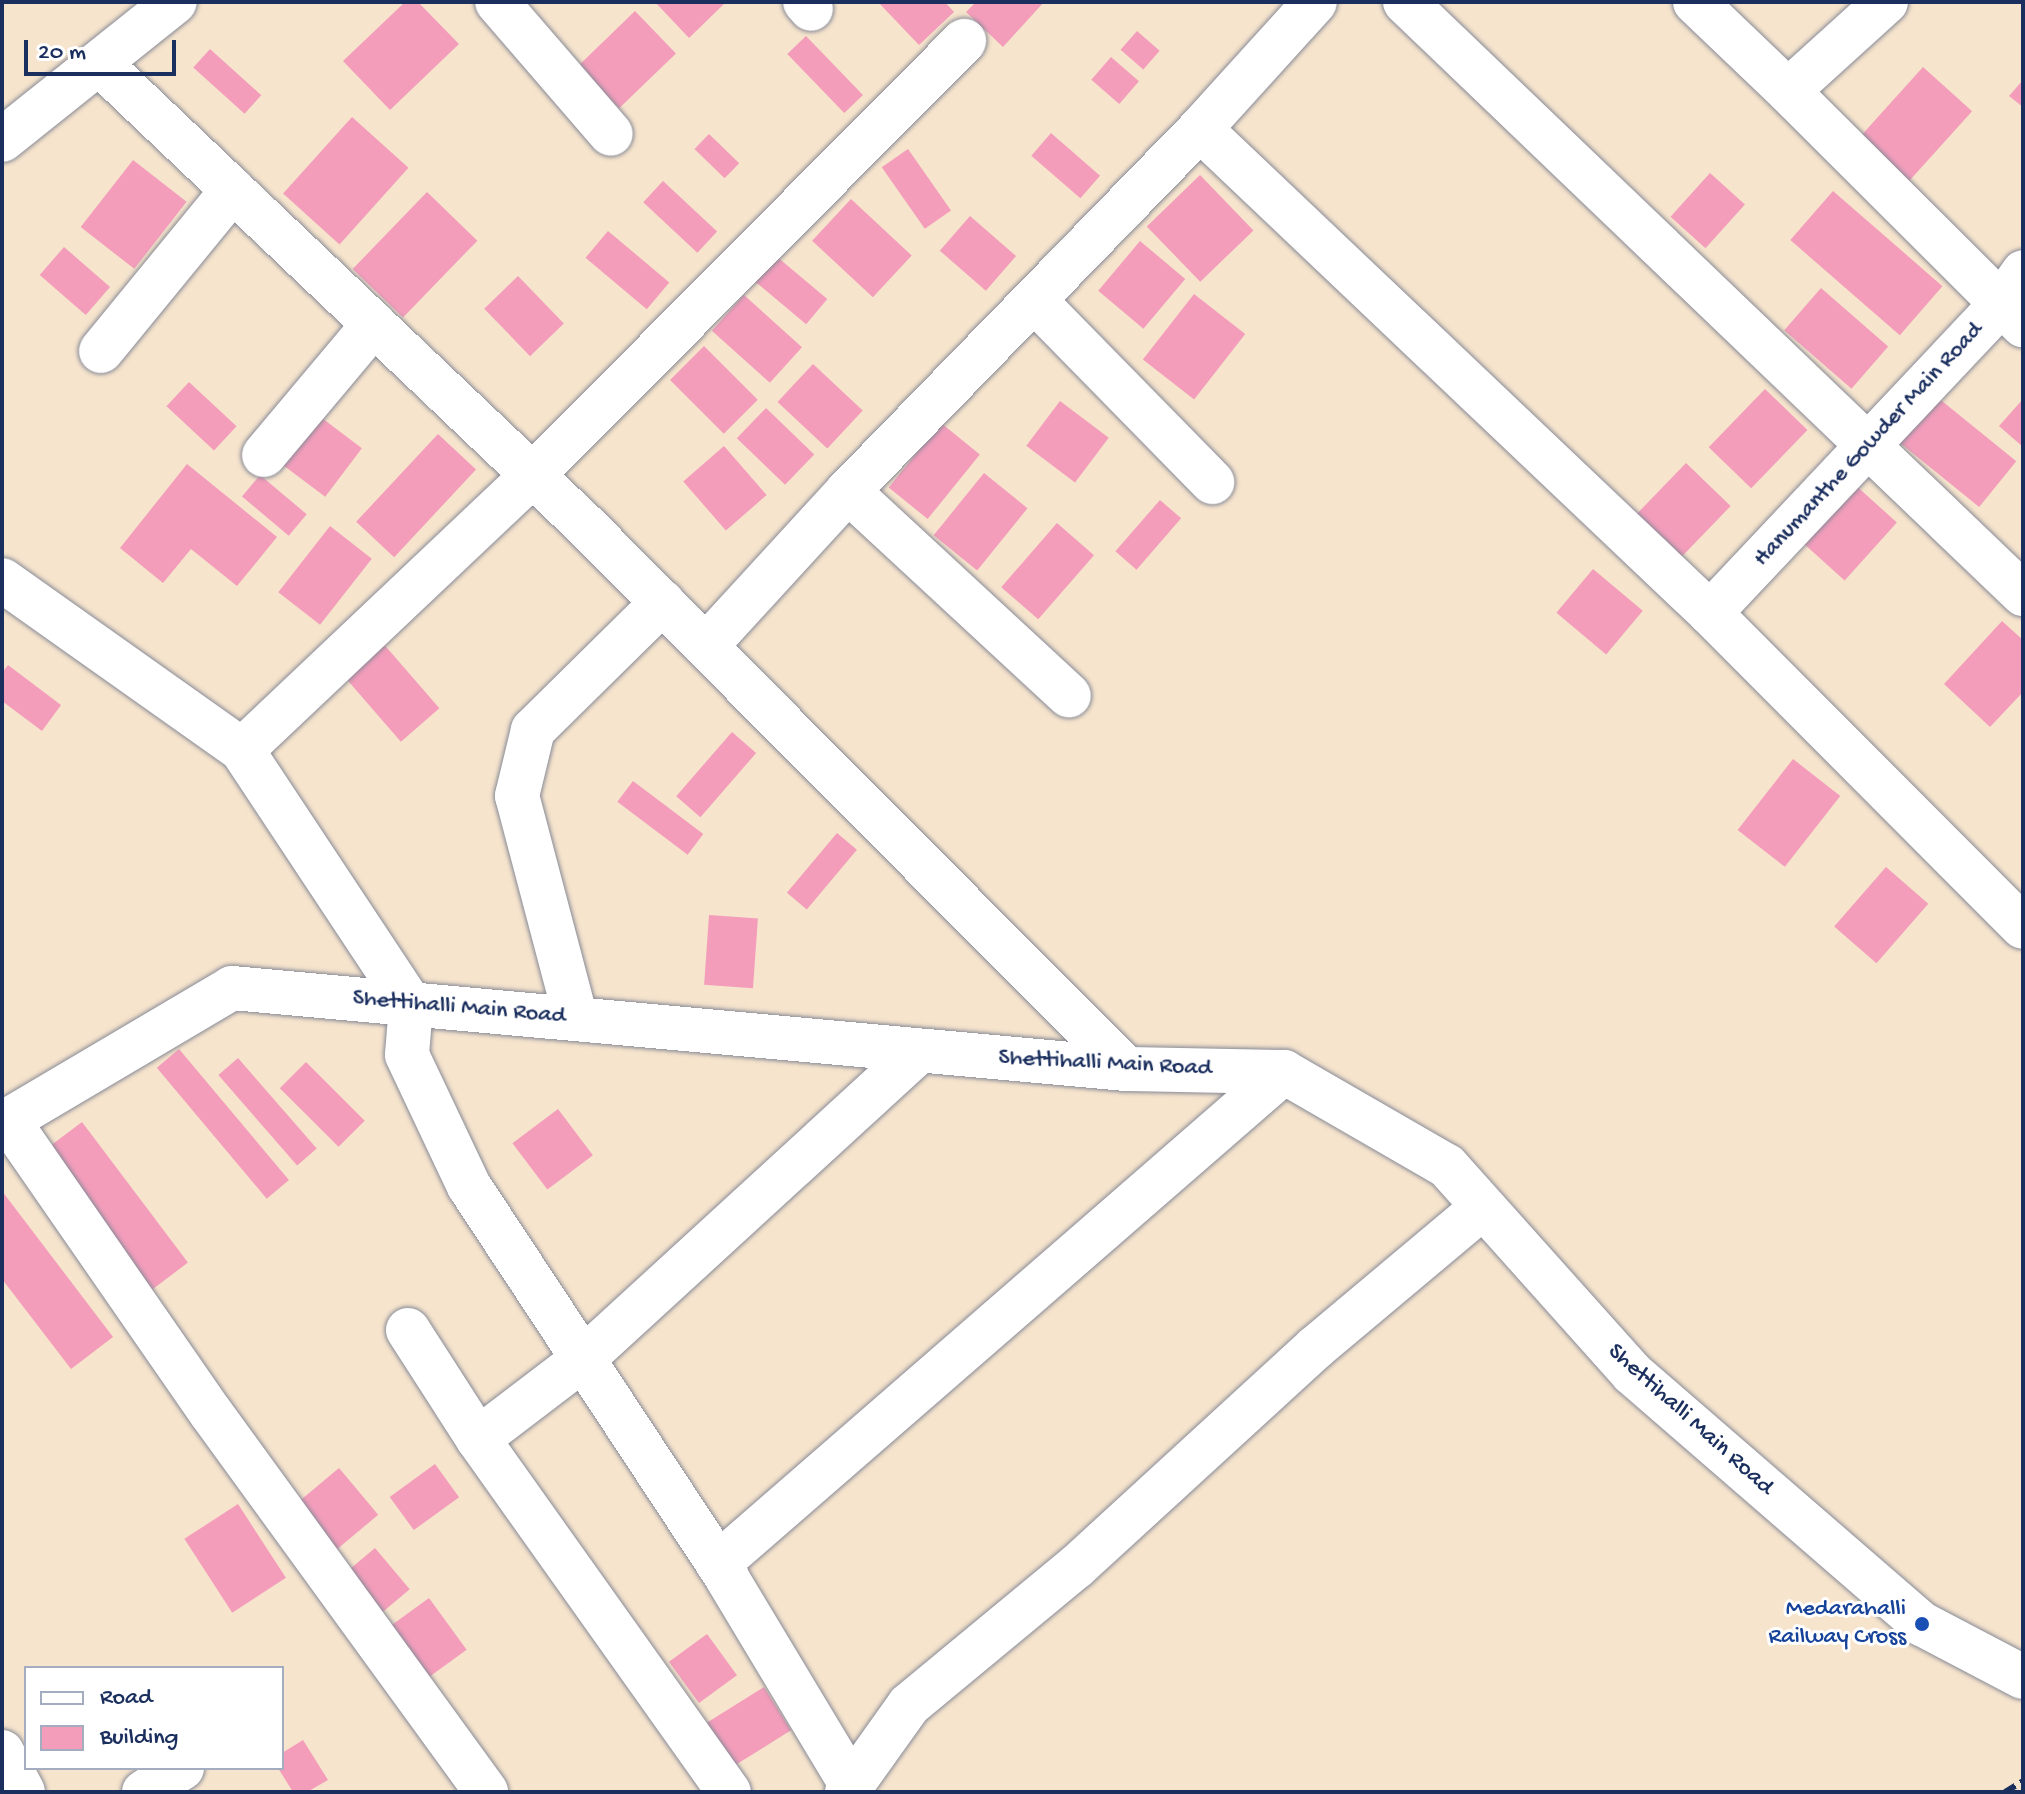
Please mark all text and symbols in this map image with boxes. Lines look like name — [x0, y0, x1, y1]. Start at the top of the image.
scale bar — [28, 24, 180, 74]
text: 20 m — [38, 39, 86, 68]
street label: Hanumanthe Gowder Main Road — [1748, 317, 1990, 573]
street label: Shettihalli Main Road — [351, 984, 567, 1032]
street label: Shettihalli Main Road — [998, 1044, 1212, 1084]
street label: Shettihalli Main Road — [1601, 1338, 1779, 1502]
place label: Medarahalli Railway Cross — [1769, 1596, 1906, 1652]
marker: Medarahalli Railway Cross — [1913, 1615, 1931, 1633]
legend — [24, 1666, 284, 1770]
text: Road — [100, 1684, 152, 1713]
text: Building — [100, 1724, 178, 1753]

